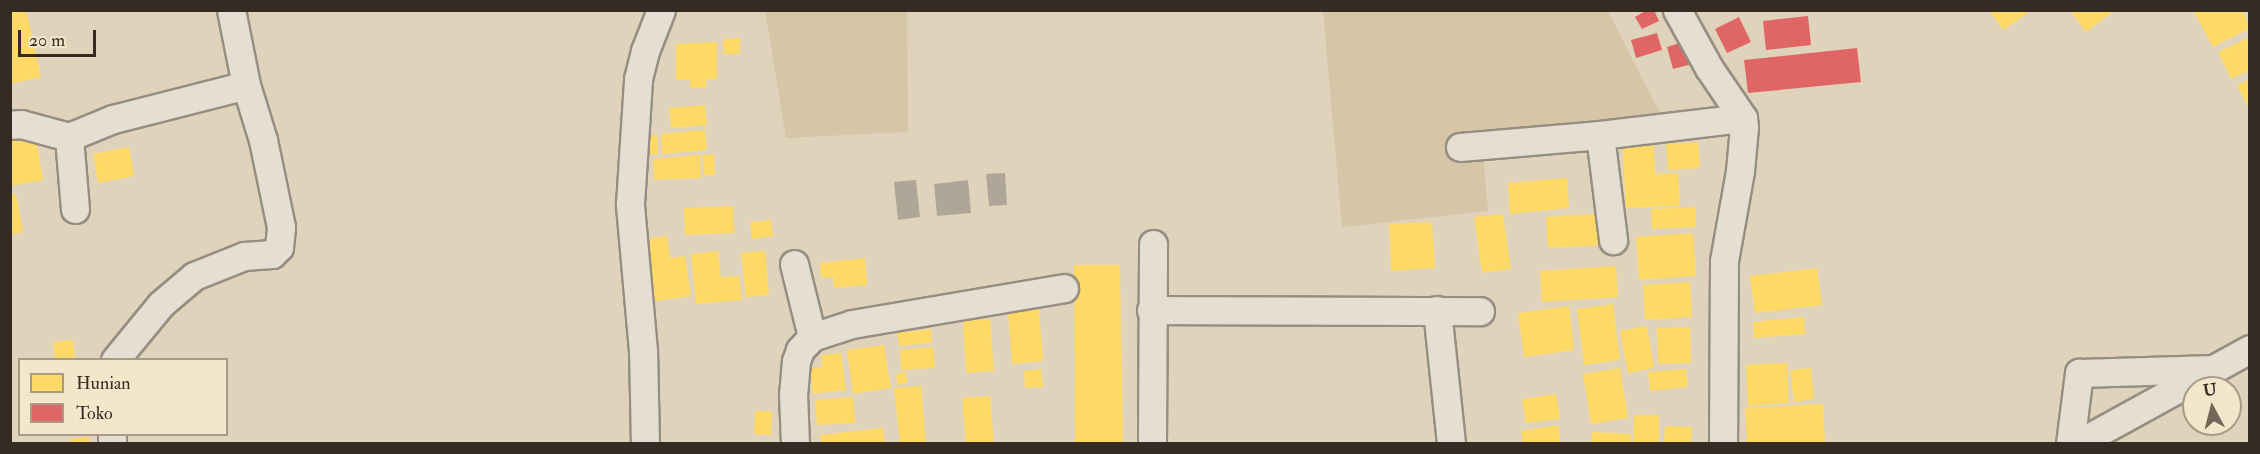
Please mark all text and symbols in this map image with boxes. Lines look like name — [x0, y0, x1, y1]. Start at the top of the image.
scale bar — [21, 18, 99, 56]
text: 20 m — [29, 29, 65, 52]
legend — [18, 358, 228, 436]
text: Hunian — [76, 372, 131, 395]
north arrow — [2182, 376, 2242, 436]
text: U — [2202, 379, 2218, 401]
text: Toko — [76, 402, 113, 425]

